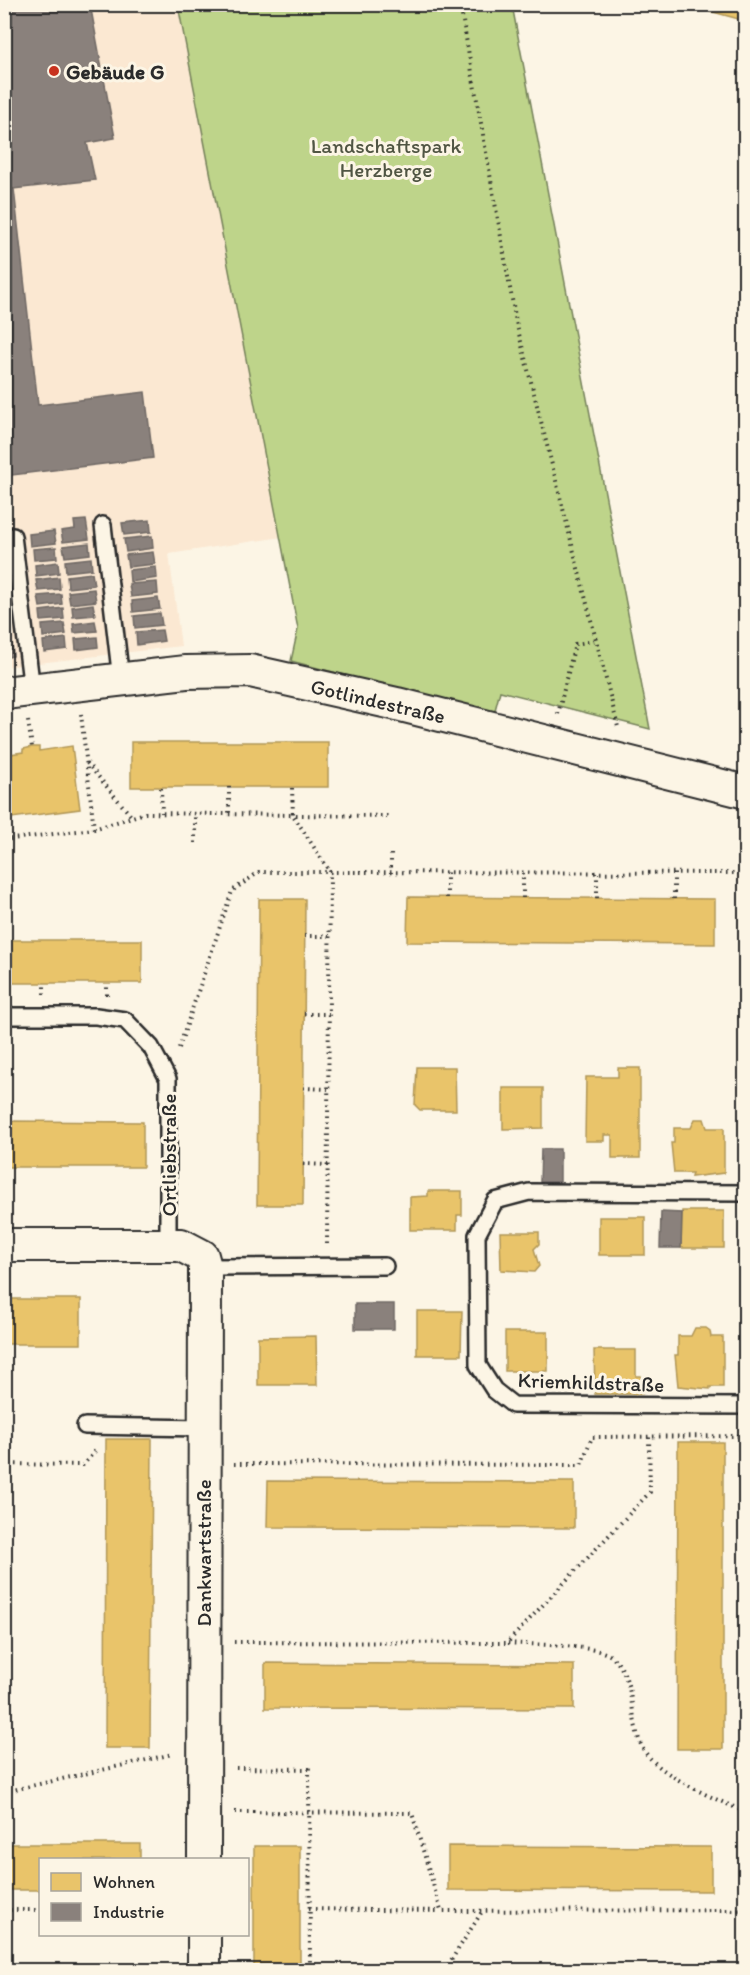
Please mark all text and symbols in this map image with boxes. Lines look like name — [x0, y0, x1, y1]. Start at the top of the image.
place label: Gebäude G — [66, 59, 164, 84]
marker: Gebäude G — [47, 64, 61, 78]
park label: Landschaftspark Herzberge — [311, 133, 461, 182]
street label: Gotlindestraße — [308, 673, 448, 729]
street label: Ortliebstraße — [156, 1094, 181, 1217]
street label: Kriemhildstraße — [517, 1367, 665, 1397]
street label: Dankwartstraße — [191, 1479, 216, 1627]
legend — [39, 1858, 249, 1936]
text: Wohnen — [93, 1871, 155, 1893]
text: Industrie — [93, 1901, 164, 1923]

